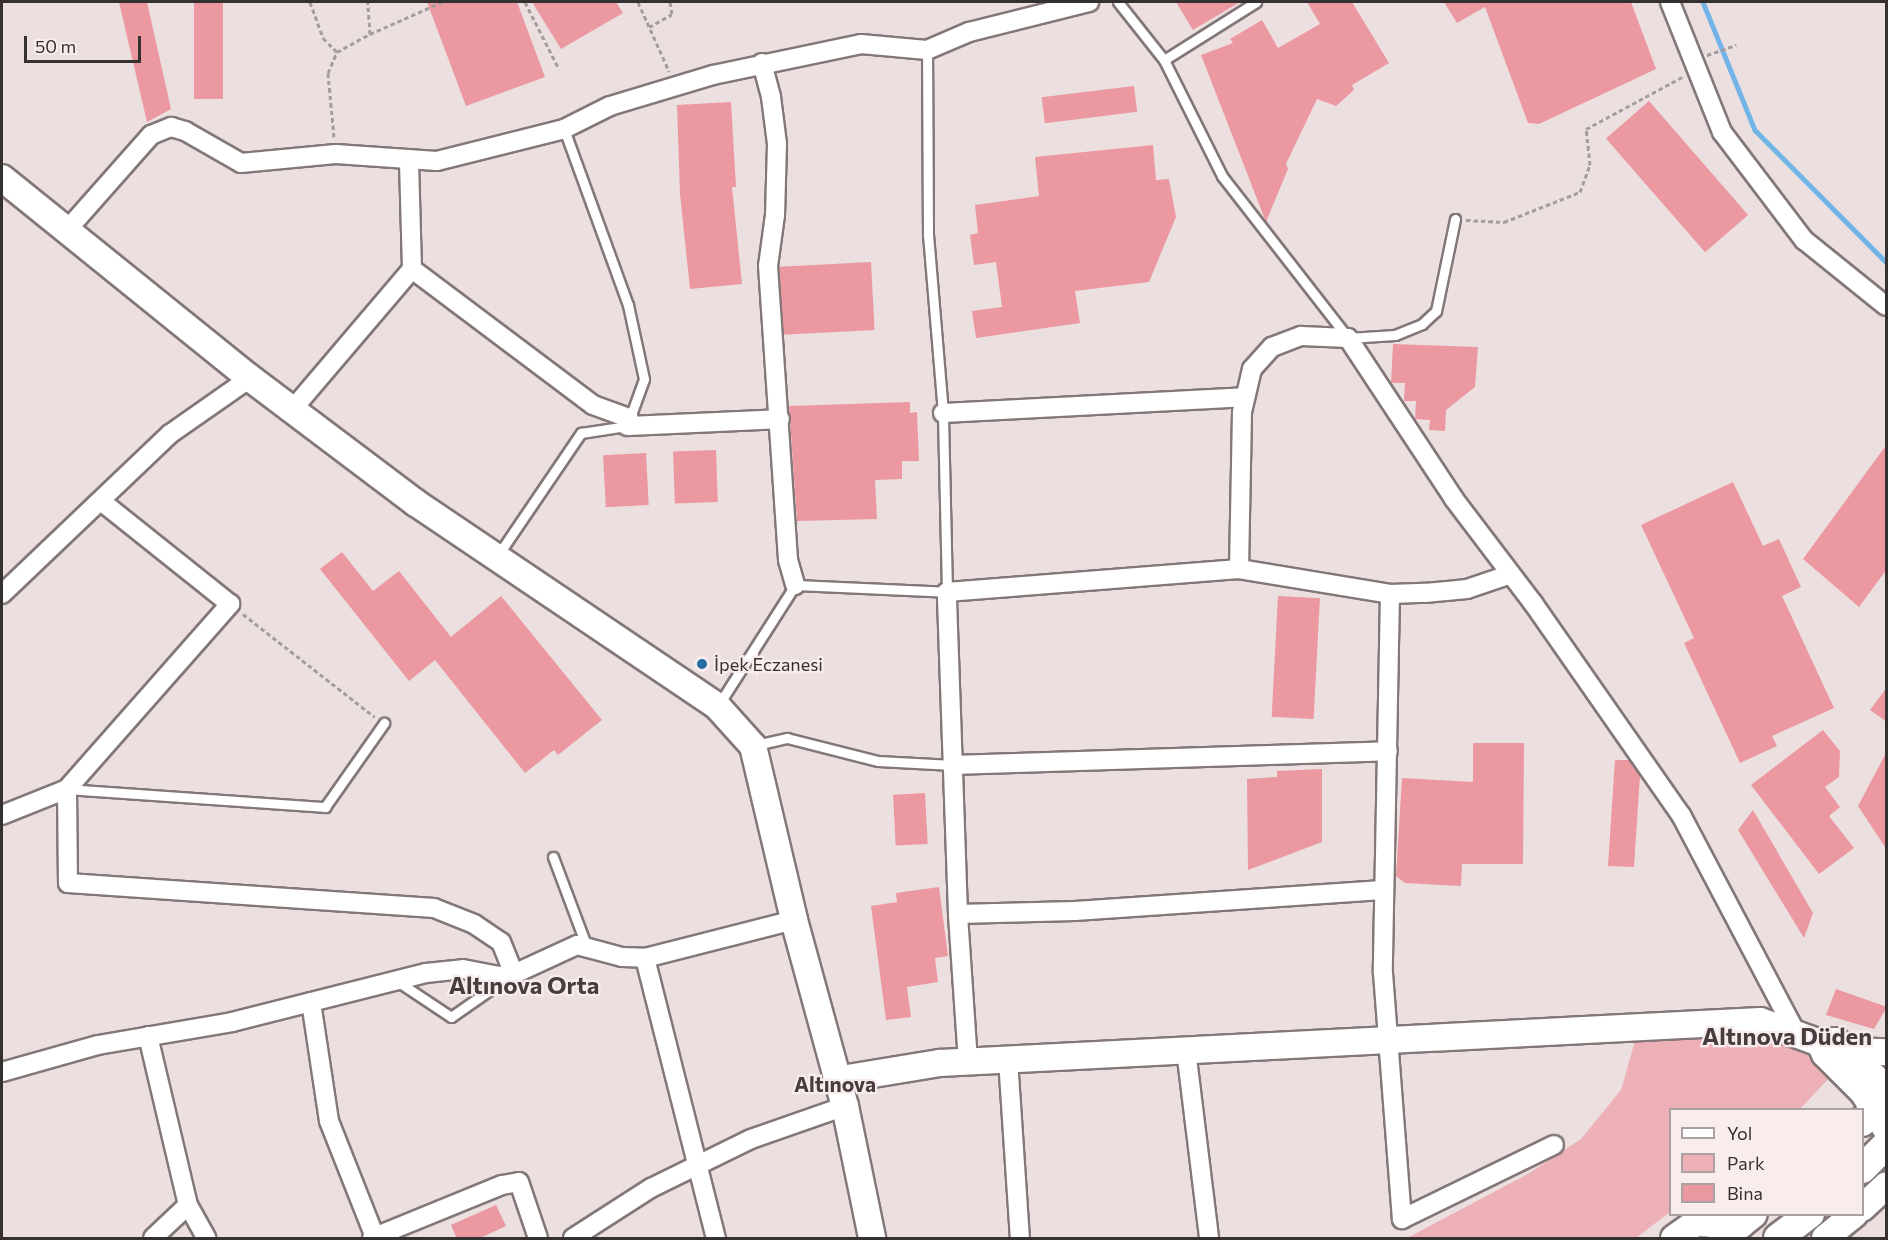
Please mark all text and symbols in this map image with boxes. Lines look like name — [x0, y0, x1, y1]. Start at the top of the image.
scale bar — [27, 24, 144, 62]
text: 50 m — [35, 35, 76, 57]
place label: İpek Eczanesi — [714, 653, 823, 675]
marker: İpek Eczanesi — [695, 657, 709, 671]
district label: Altınova Orta — [449, 971, 599, 999]
district label: Altınova Düden — [1702, 1022, 1872, 1050]
district label: Altınova — [794, 1071, 876, 1097]
legend — [1669, 1108, 1864, 1216]
text: Yol — [1727, 1122, 1752, 1144]
text: Park — [1727, 1152, 1765, 1174]
text: Bina — [1727, 1182, 1763, 1204]

